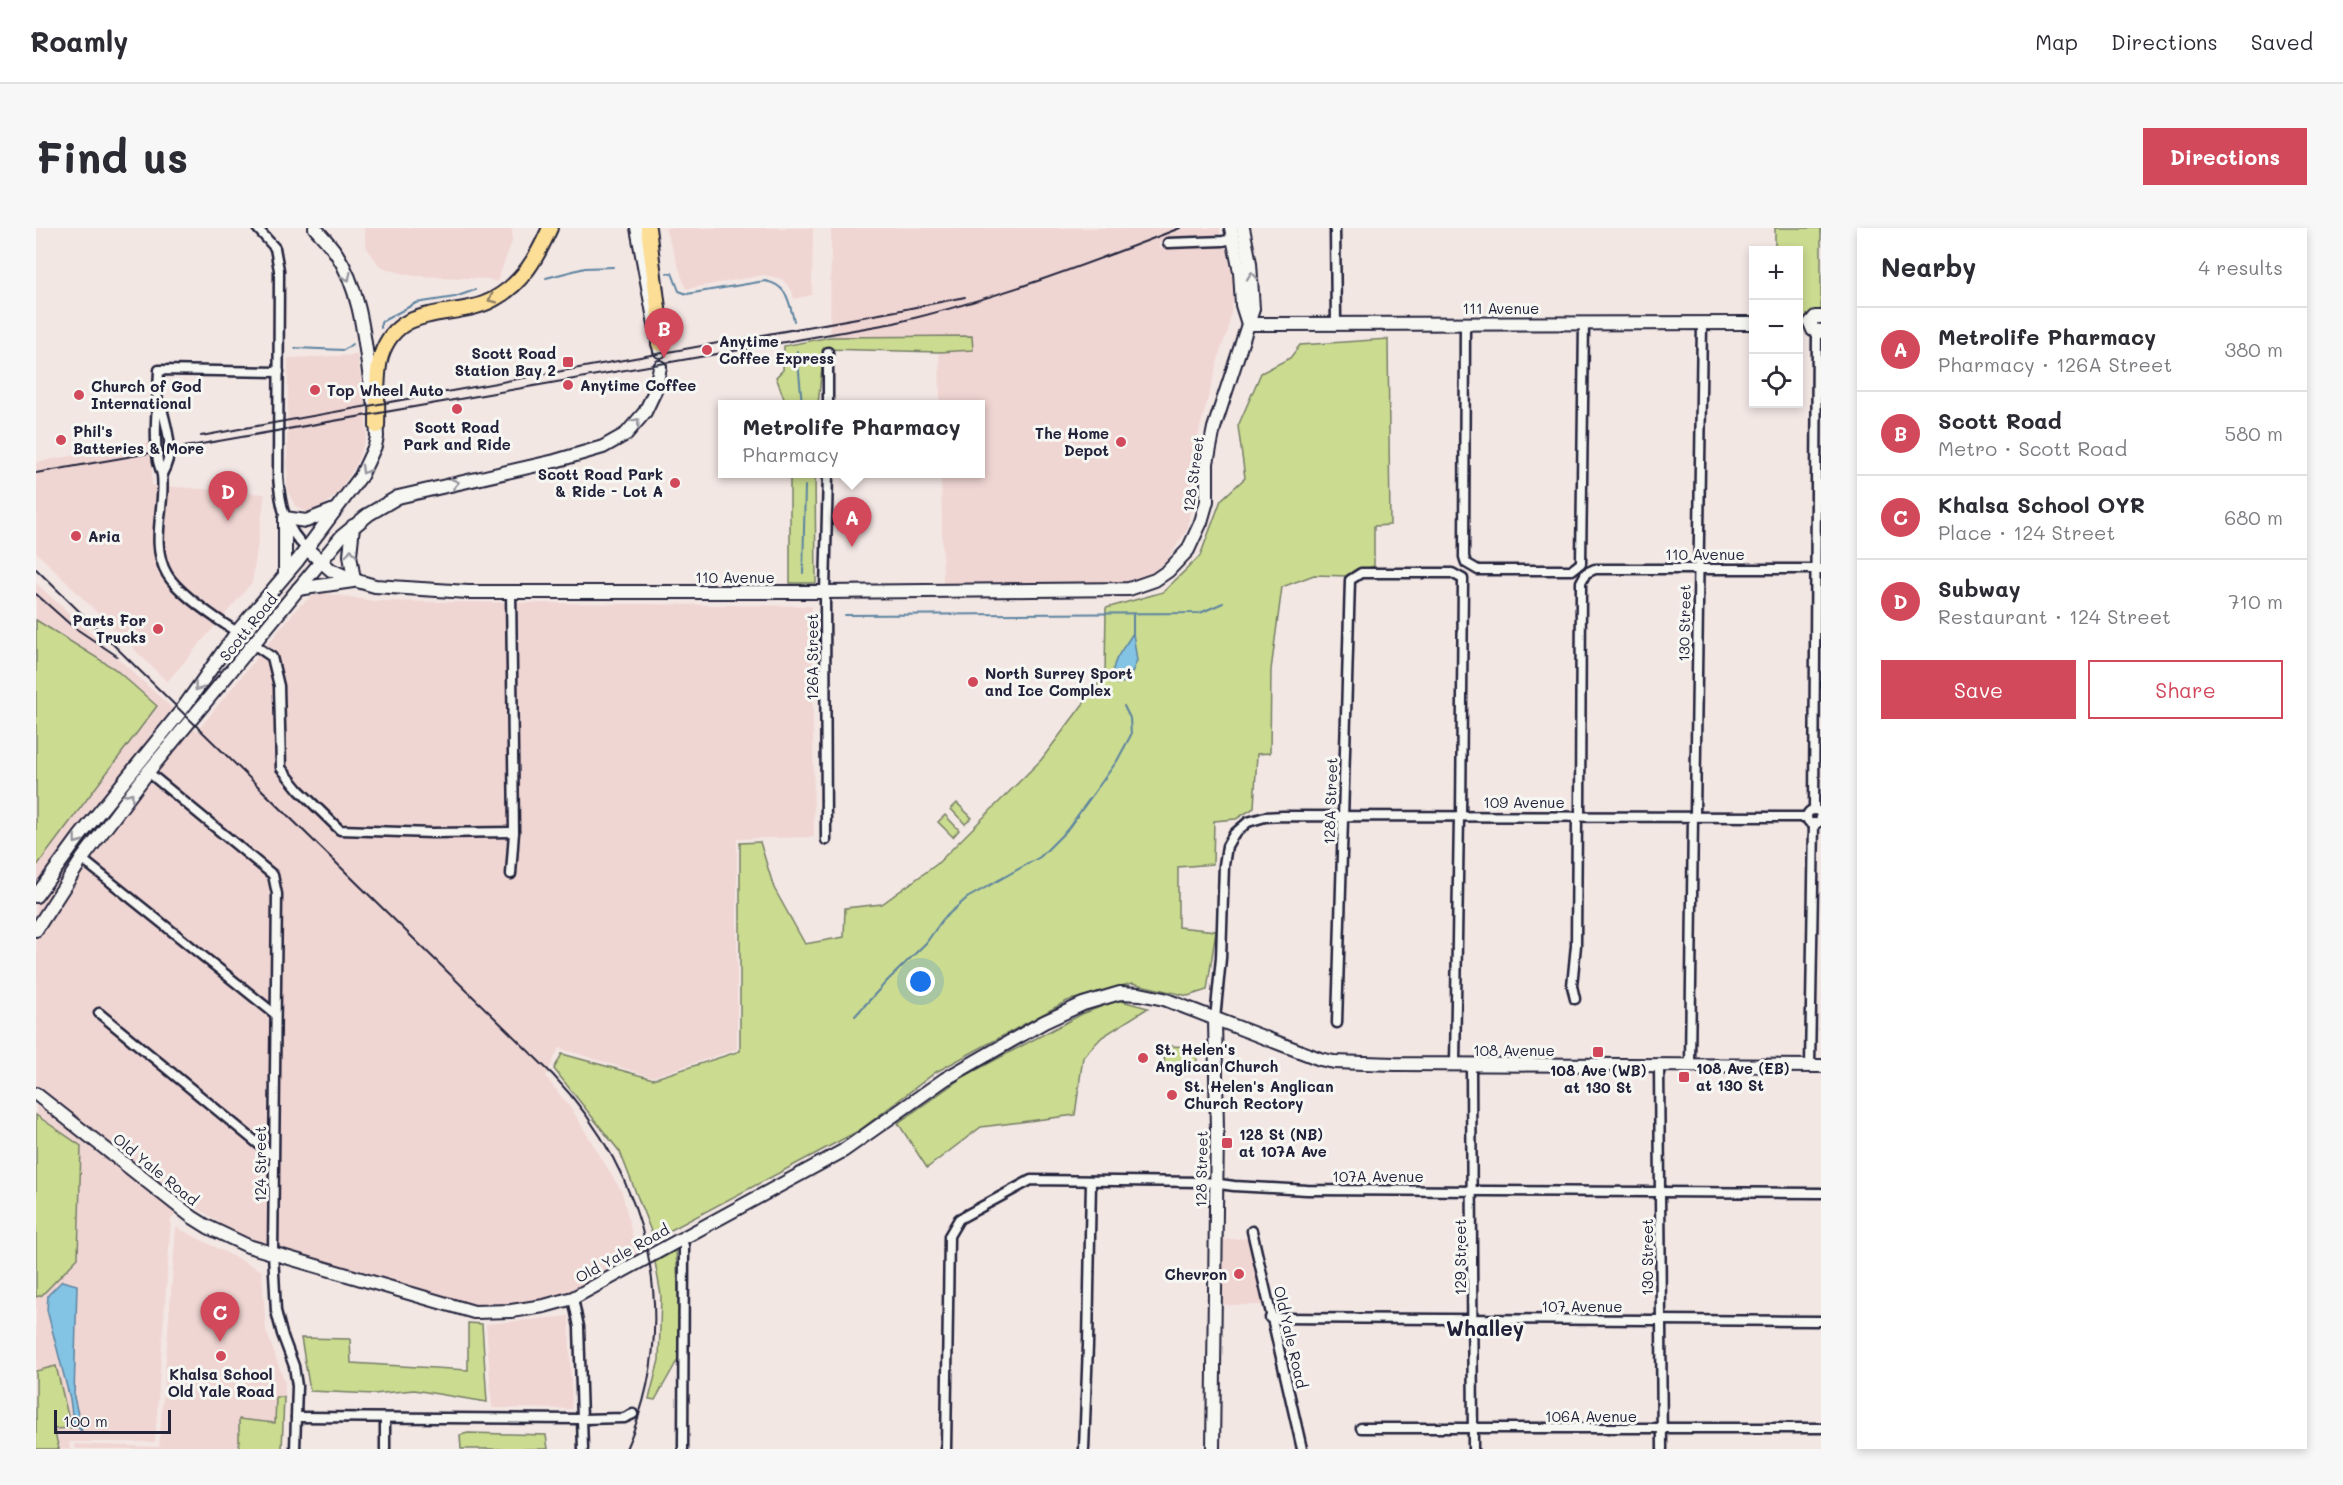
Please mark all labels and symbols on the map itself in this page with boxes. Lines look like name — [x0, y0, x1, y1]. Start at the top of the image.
one-way arrow — [340, 270, 352, 281]
one-way arrow — [1245, 271, 1258, 280]
one-way arrow — [487, 292, 498, 304]
street label: 111 Avenue — [1463, 298, 1539, 318]
pin: B — [644, 308, 684, 358]
place label: Anytime Coffee Express — [719, 331, 834, 368]
place label: Scott Road Station Bay 2 — [455, 343, 556, 380]
marker: Anytime Coffee Express — [700, 343, 714, 357]
marker: Scott Road Station Bay 2 — [561, 355, 575, 369]
place label: Anytime Coffee — [580, 375, 696, 395]
place label: Church of God International — [91, 376, 202, 413]
marker: Anytime Coffee — [561, 378, 575, 392]
place label: Top Wheel Auto — [327, 380, 443, 400]
marker: Top Wheel Auto — [308, 383, 322, 397]
marker: Church of God International — [72, 388, 86, 402]
marker: Scott Road Park and Ride — [450, 402, 464, 416]
place label: Scott Road Park and Ride — [403, 417, 511, 454]
one-way arrow — [629, 418, 640, 429]
place label: Phil's Batteries & More — [73, 421, 204, 458]
place label: The Home Depot — [1035, 423, 1109, 460]
marker: Phil's Batteries & More — [54, 433, 68, 447]
marker: The Home Depot — [1114, 435, 1128, 449]
street label: 128 Street — [1178, 435, 1208, 513]
one-way arrow — [360, 464, 372, 474]
place label: Scott Road Park & Ride - Lot A — [538, 464, 663, 501]
pin: D — [208, 472, 248, 521]
marker: Scott Road Park & Ride - Lot A — [668, 476, 682, 490]
one-way arrow — [450, 478, 460, 491]
pin: A — [832, 498, 872, 547]
place label: Aria — [88, 526, 121, 546]
marker: Aria — [69, 529, 83, 543]
street label: 110 Avenue — [1665, 544, 1745, 564]
one-way arrow — [345, 549, 357, 558]
street label: 110 Avenue — [695, 567, 775, 587]
street label: 130 Street — [1673, 584, 1695, 662]
street label: Scott Road — [215, 589, 281, 665]
place label: Parts For Trucks — [73, 610, 146, 647]
street label: 126A Street — [802, 613, 822, 701]
marker: Parts For Trucks — [151, 622, 165, 636]
place label: North Surrey Sport and Ice Complex — [985, 663, 1133, 700]
marker: North Surrey Sport and Ice Complex — [966, 675, 980, 689]
one-way arrow — [194, 681, 205, 692]
street label: 128A Street — [1318, 757, 1342, 845]
one-way arrow — [123, 792, 134, 803]
street label: 109 Avenue — [1483, 792, 1565, 812]
one-way arrow — [73, 834, 84, 845]
your location — [906, 967, 935, 996]
place label: St. Helen's Anglican Church — [1155, 1039, 1279, 1076]
street label: 108 Avenue — [1473, 1040, 1555, 1060]
marker: 108 Ave (WB) at 130 St — [1591, 1045, 1605, 1059]
marker: St. Helen's Anglican Church — [1136, 1051, 1150, 1065]
place label: 108 Ave (EB) at 130 St — [1696, 1058, 1789, 1095]
place label: 108 Ave (WB) at 130 St — [1550, 1060, 1646, 1097]
marker: 108 Ave (EB) at 130 St — [1677, 1070, 1691, 1084]
place label: St. Helen's Anglican Church Rectory — [1184, 1076, 1334, 1113]
marker: St. Helen's Anglican Church Rectory — [1165, 1088, 1179, 1102]
place label: 128 St (NB) at 107A Ave — [1239, 1124, 1327, 1161]
street label: 124 Street — [250, 1126, 270, 1202]
street label: Old Yale Road — [109, 1128, 203, 1210]
street label: 128 Street — [1190, 1130, 1212, 1208]
marker: 128 St (NB) at 107A Ave — [1220, 1136, 1234, 1150]
street label: 107A Avenue — [1332, 1166, 1424, 1186]
street label: 130 Street — [1637, 1218, 1657, 1296]
street label: Old Yale Road — [572, 1219, 672, 1287]
street label: 129 Street — [1450, 1219, 1470, 1295]
place label: Chevron — [1165, 1264, 1227, 1284]
marker: Chevron — [1232, 1267, 1246, 1281]
street label: Old Yale Road — [1270, 1284, 1312, 1390]
pin: C — [200, 1292, 240, 1342]
street label: 107 Avenue — [1541, 1296, 1623, 1316]
district label: Whalley — [1446, 1314, 1524, 1342]
marker: Khalsa School Old Yale Road — [214, 1349, 228, 1363]
place label: Khalsa School Old Yale Road — [168, 1364, 275, 1401]
street label: 106A Avenue — [1545, 1406, 1637, 1426]
scale bar — [54, 1407, 171, 1434]

